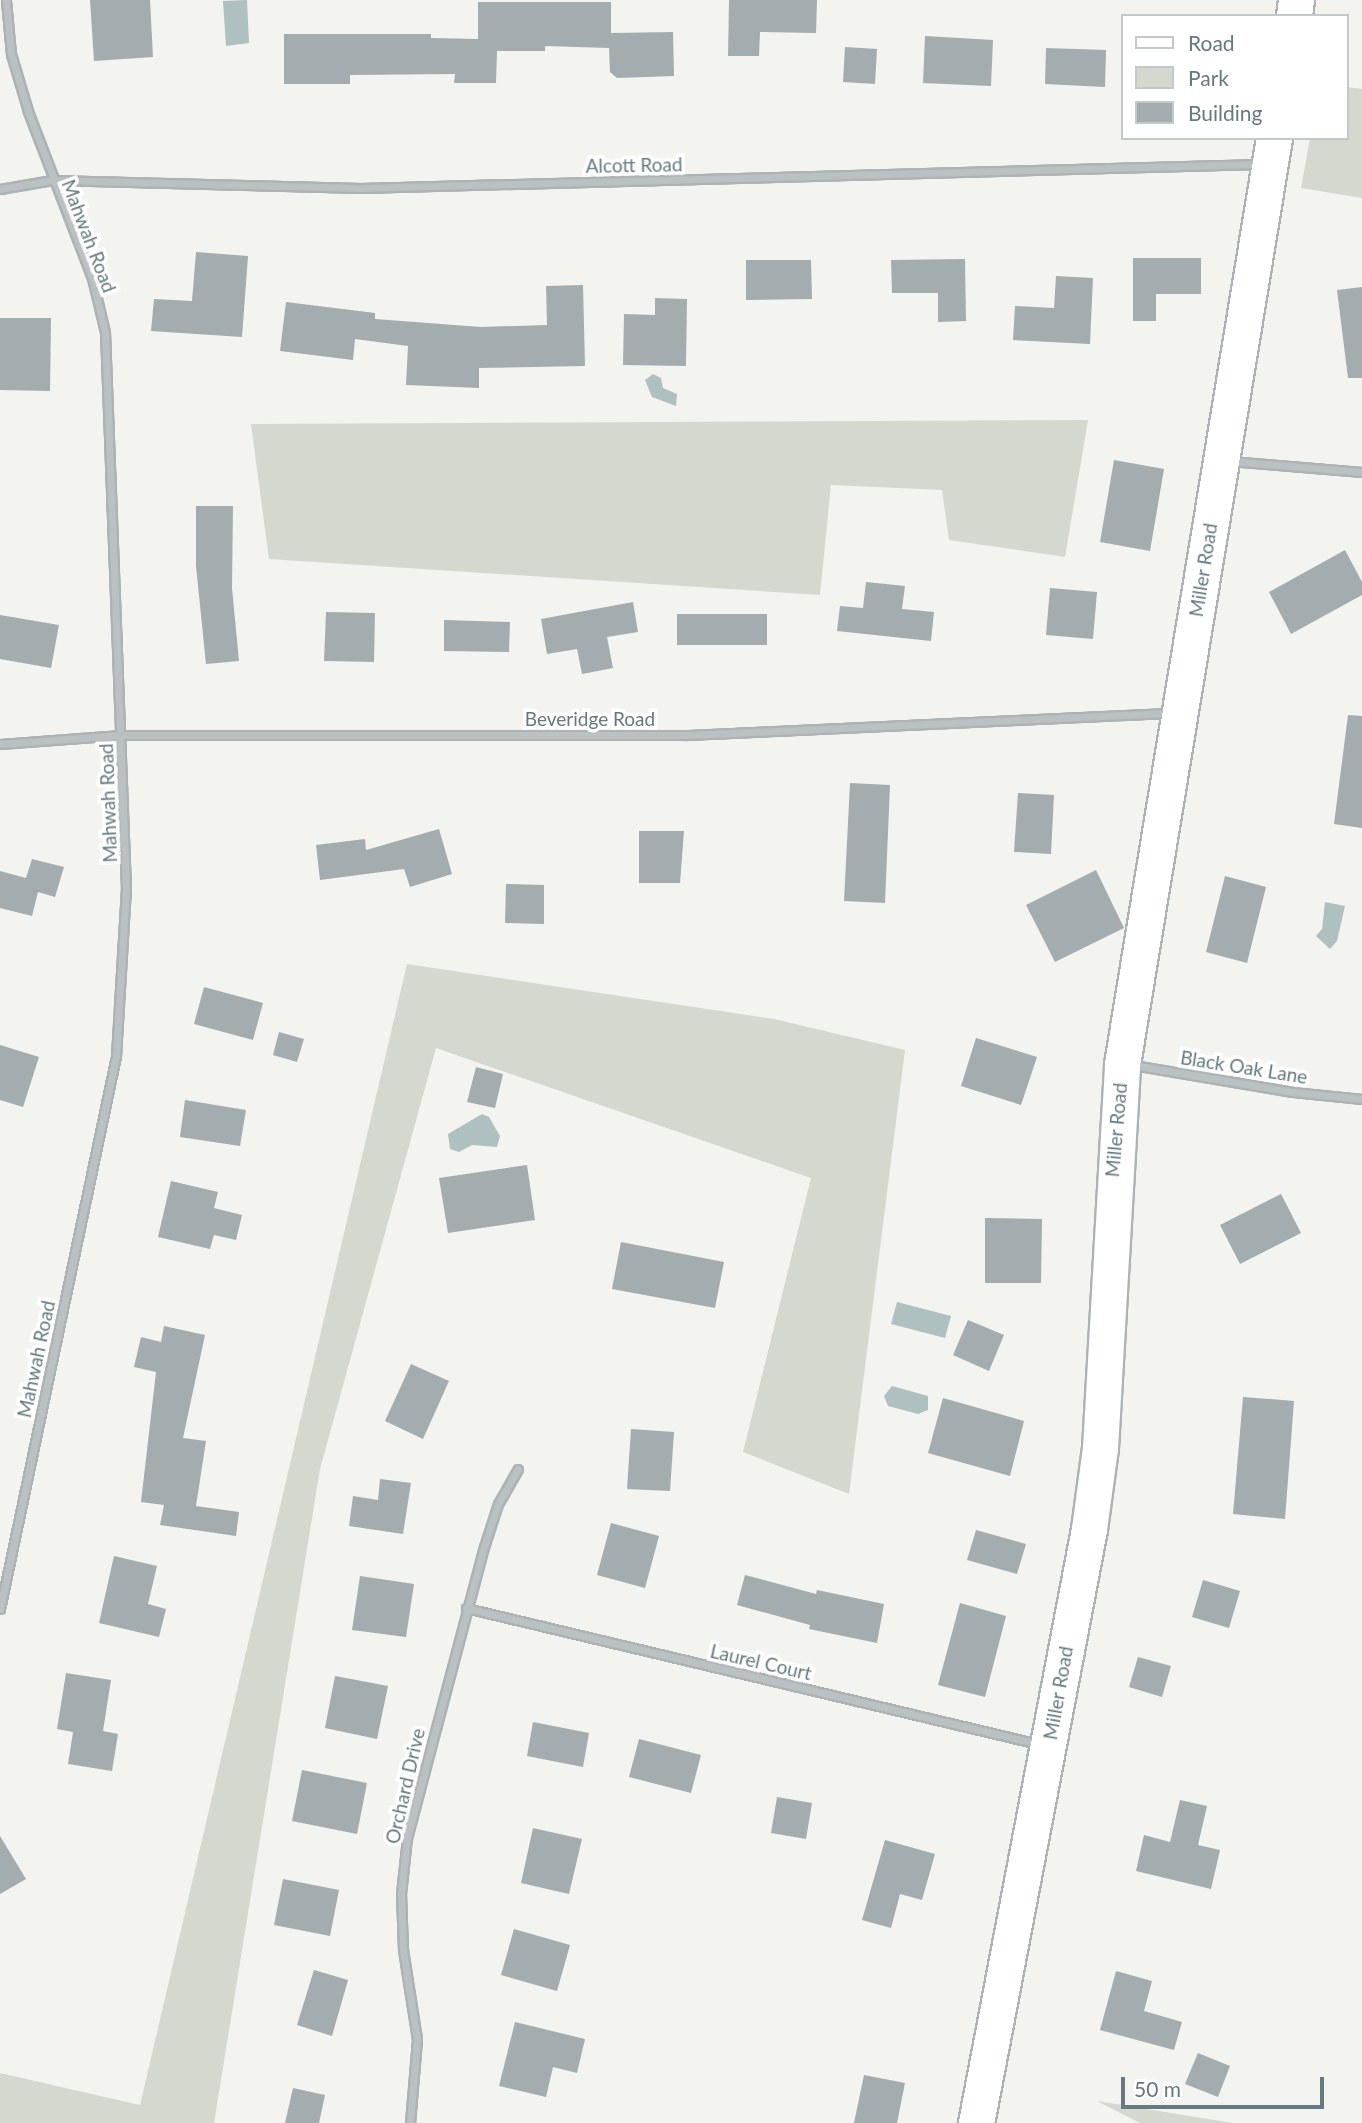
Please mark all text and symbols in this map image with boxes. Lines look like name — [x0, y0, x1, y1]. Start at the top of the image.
legend — [1120, 14, 1348, 140]
text: Road — [1188, 30, 1235, 55]
text: Park — [1188, 65, 1229, 90]
text: Building — [1188, 100, 1263, 125]
street label: Alcott Road — [585, 153, 683, 177]
street label: Mahwah Road — [57, 176, 121, 296]
street label: Miller Road — [1184, 521, 1222, 619]
street label: Beveridge Road — [525, 708, 655, 730]
street label: Mahwah Road — [95, 743, 121, 863]
street label: Black Oak Lane — [1179, 1046, 1309, 1088]
street label: Miller Road — [1101, 1082, 1131, 1178]
street label: Mahwah Road — [12, 1298, 60, 1420]
street label: Laurel Court — [708, 1639, 814, 1685]
street label: Miller Road — [1039, 1644, 1077, 1742]
street label: Orchard Drive — [381, 1726, 429, 1846]
scale bar — [1124, 2064, 1327, 2108]
text: 50 m — [1134, 2076, 1181, 2101]

